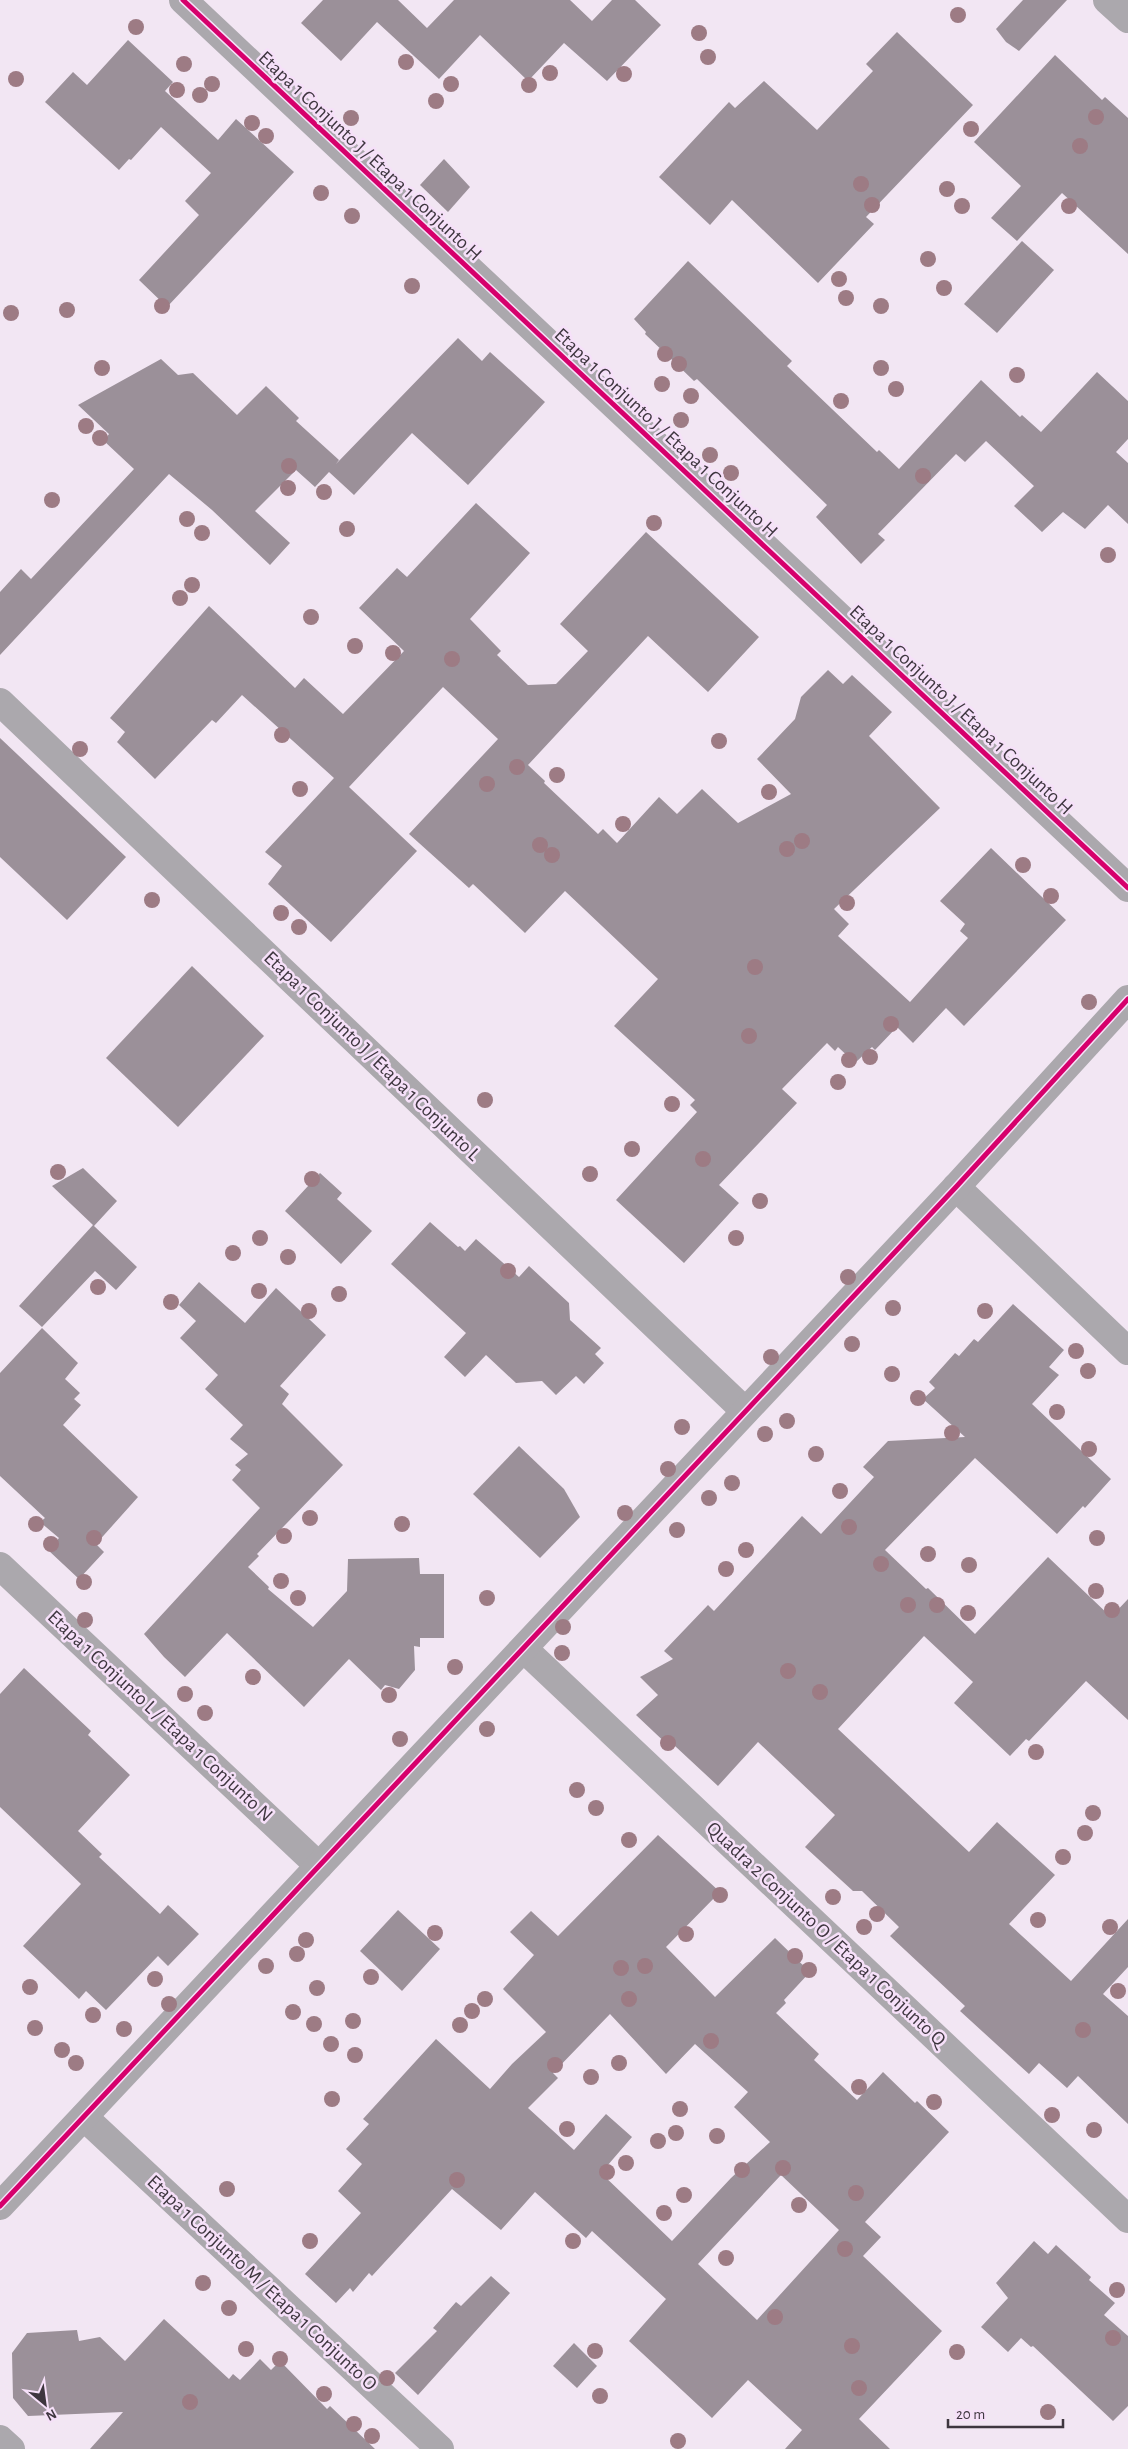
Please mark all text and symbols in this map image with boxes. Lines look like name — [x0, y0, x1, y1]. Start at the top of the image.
street label: Etapa 1 Conjunto J / Etapa 1 Conjunto H — [254, 47, 486, 265]
street label: Etapa 1 Conjunto J / Etapa 1 Conjunto H — [550, 324, 782, 542]
street label: Etapa 1 Conjunto J / Etapa 1 Conjunto H — [845, 601, 1077, 819]
street label: Etapa 1 Conjunto J / Etapa 1 Conjunto L — [260, 947, 484, 1165]
street label: Etapa 1 Conjunto L / Etapa 1 Conjunto N — [44, 1607, 276, 1825]
street label: Quadra 2 Conjunto O / Etapa 1 Conjunto Q — [703, 1818, 951, 2052]
street label: Etapa 1 Conjunto M / Etapa 1 Conjunto O — [143, 2171, 381, 2395]
north arrow — [20, 2379, 70, 2429]
scale bar — [948, 2396, 1063, 2428]
text: N — [43, 2406, 58, 2423]
text: 20 m — [956, 2407, 985, 2422]

